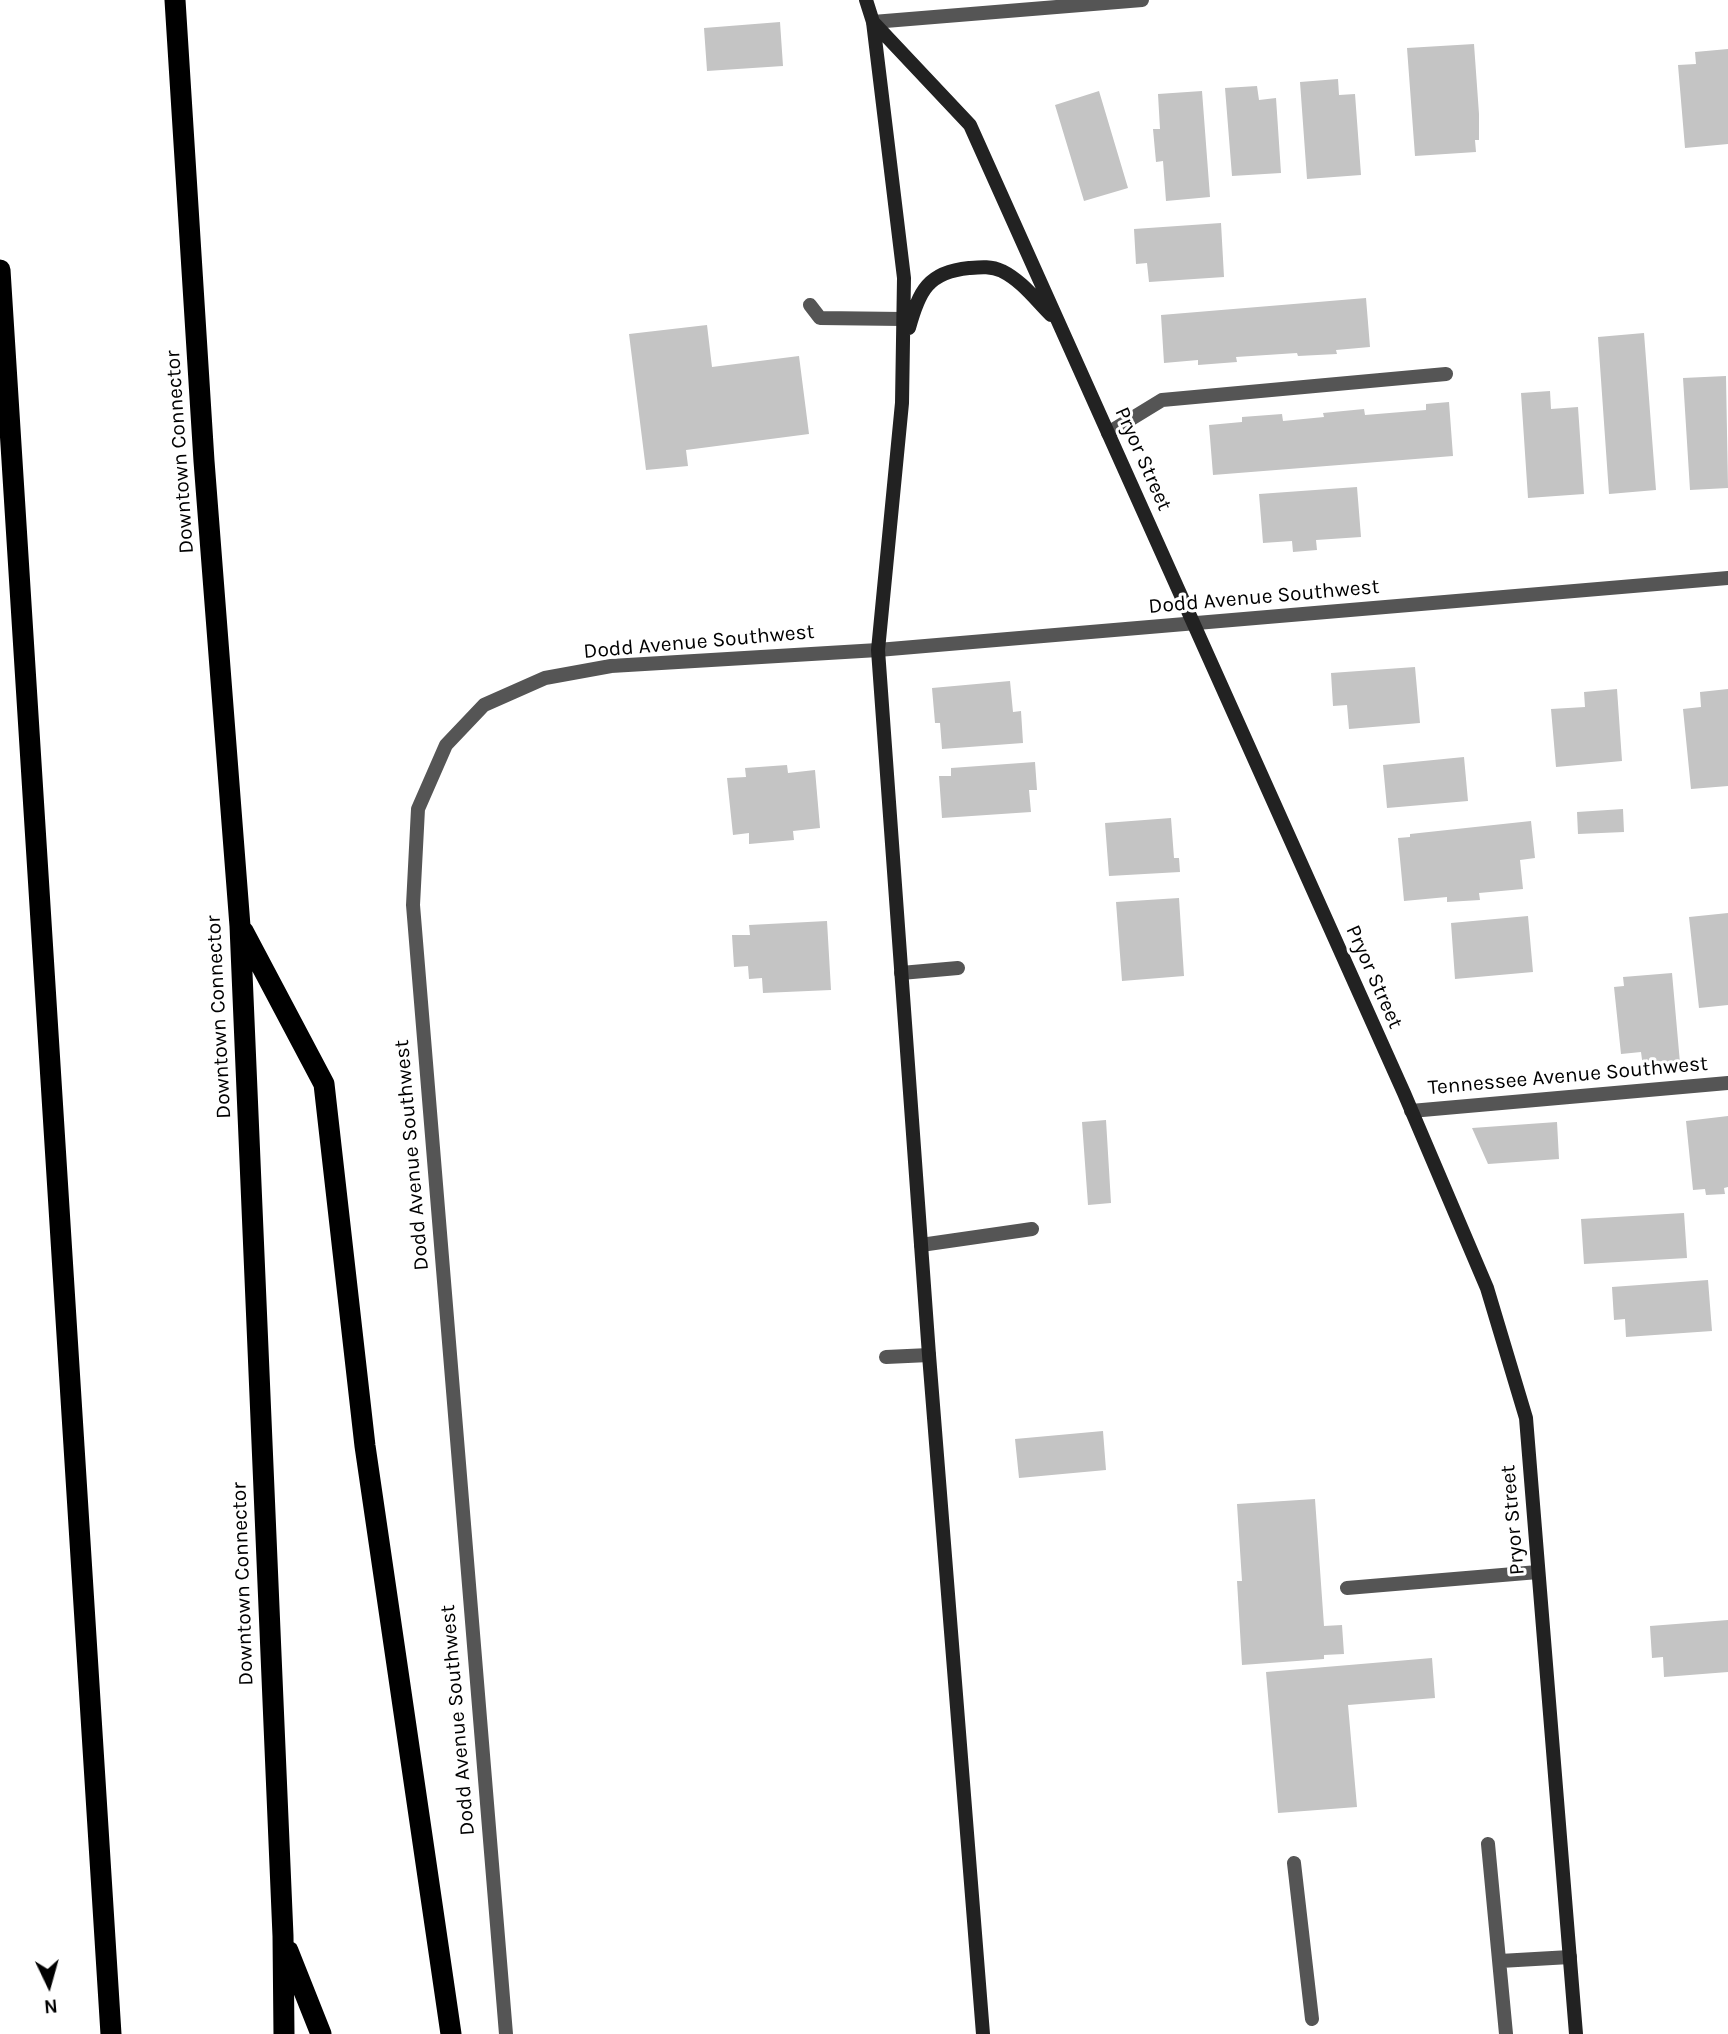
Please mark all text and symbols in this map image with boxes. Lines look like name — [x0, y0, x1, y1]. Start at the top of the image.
street label: Downtown Connector — [160, 349, 200, 555]
street label: Pryor Street — [1109, 403, 1177, 515]
street label: Dodd Avenue Southwest — [1147, 574, 1381, 620]
street label: Dodd Avenue Southwest — [582, 619, 816, 665]
street label: Downtown Connector — [201, 915, 237, 1119]
street label: Pryor Street — [1340, 921, 1408, 1033]
street label: Dodd Avenue Southwest — [389, 1038, 435, 1272]
street label: Tennessee Avenue Southwest — [1427, 1051, 1709, 1101]
street label: Pryor Street — [1496, 1464, 1530, 1576]
street label: Downtown Connector — [227, 1482, 259, 1686]
street label: Dodd Avenue Southwest — [435, 1603, 481, 1837]
north arrow — [14, 1950, 84, 2020]
text: N — [43, 1994, 59, 2017]

